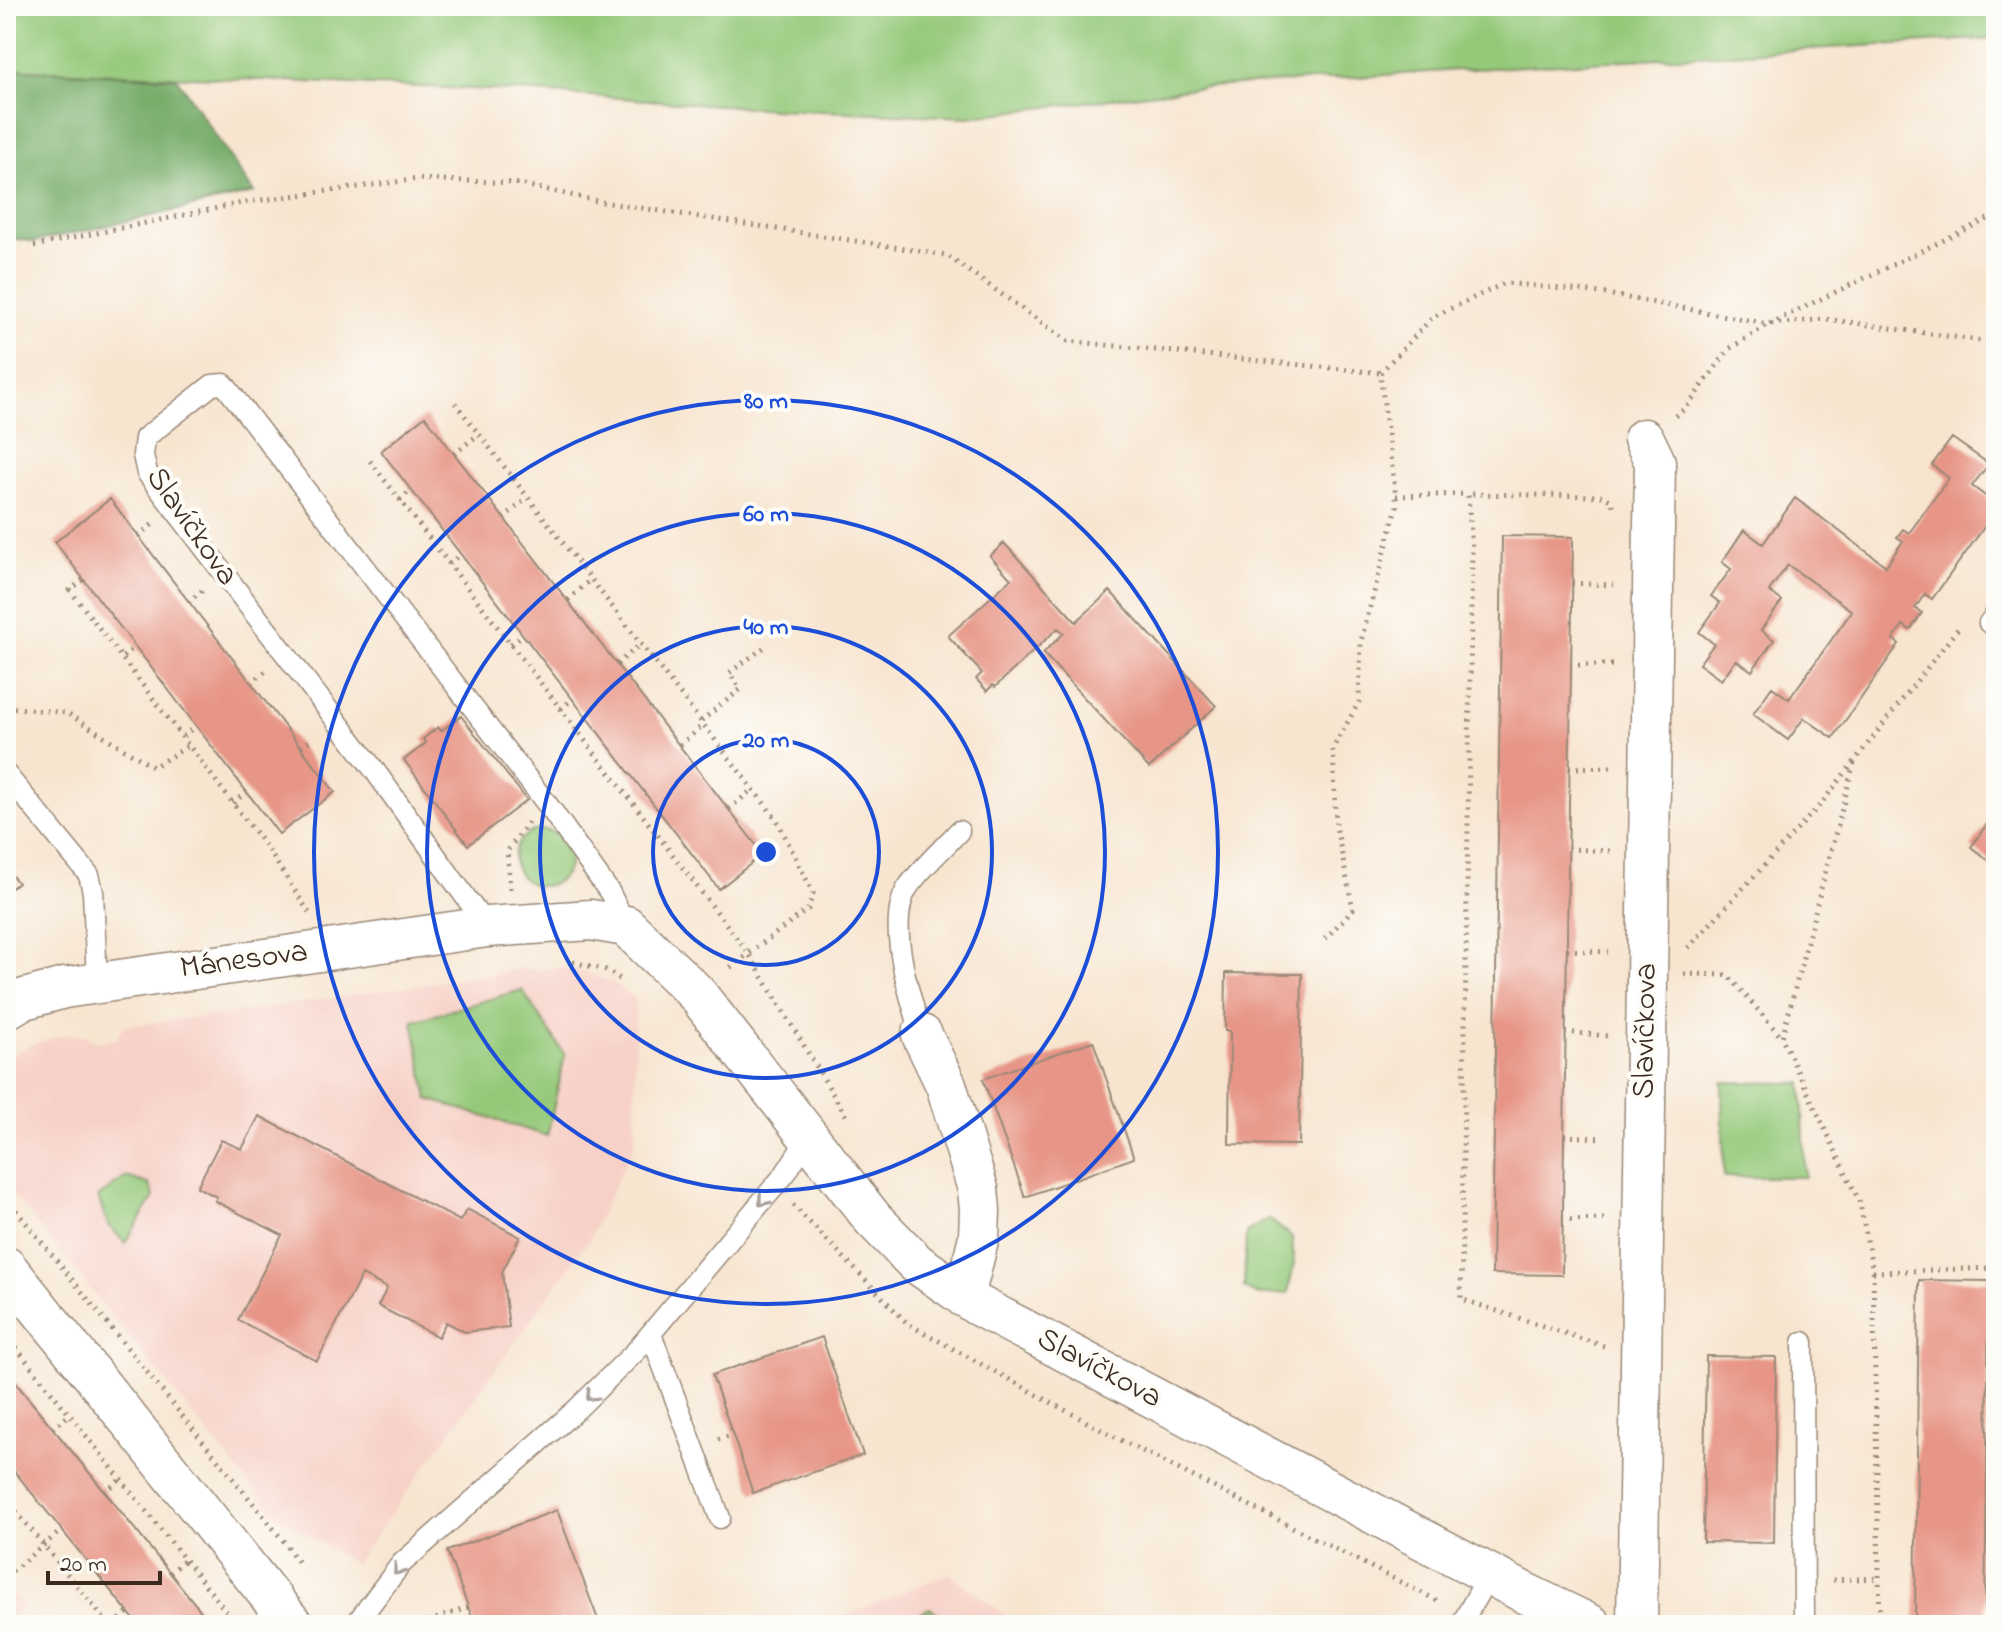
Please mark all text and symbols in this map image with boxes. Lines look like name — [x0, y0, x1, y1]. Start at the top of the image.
text: 80 m — [743, 385, 788, 420]
street label: Slavíčkova — [133, 458, 249, 596]
text: 60 m — [743, 498, 789, 533]
text: 40 m — [744, 611, 789, 646]
text: 20 m — [742, 724, 790, 759]
centre of rings — [752, 838, 780, 866]
street label: Mánesova — [177, 929, 311, 993]
street label: Slavíčkova — [1621, 963, 1671, 1099]
one-way arrow — [758, 1192, 773, 1206]
street label: Slavíčkova — [1028, 1316, 1170, 1422]
one-way arrow — [586, 1387, 600, 1401]
scale bar — [48, 1535, 160, 1585]
text: 20 m — [60, 1548, 107, 1583]
one-way arrow — [393, 1560, 407, 1575]

